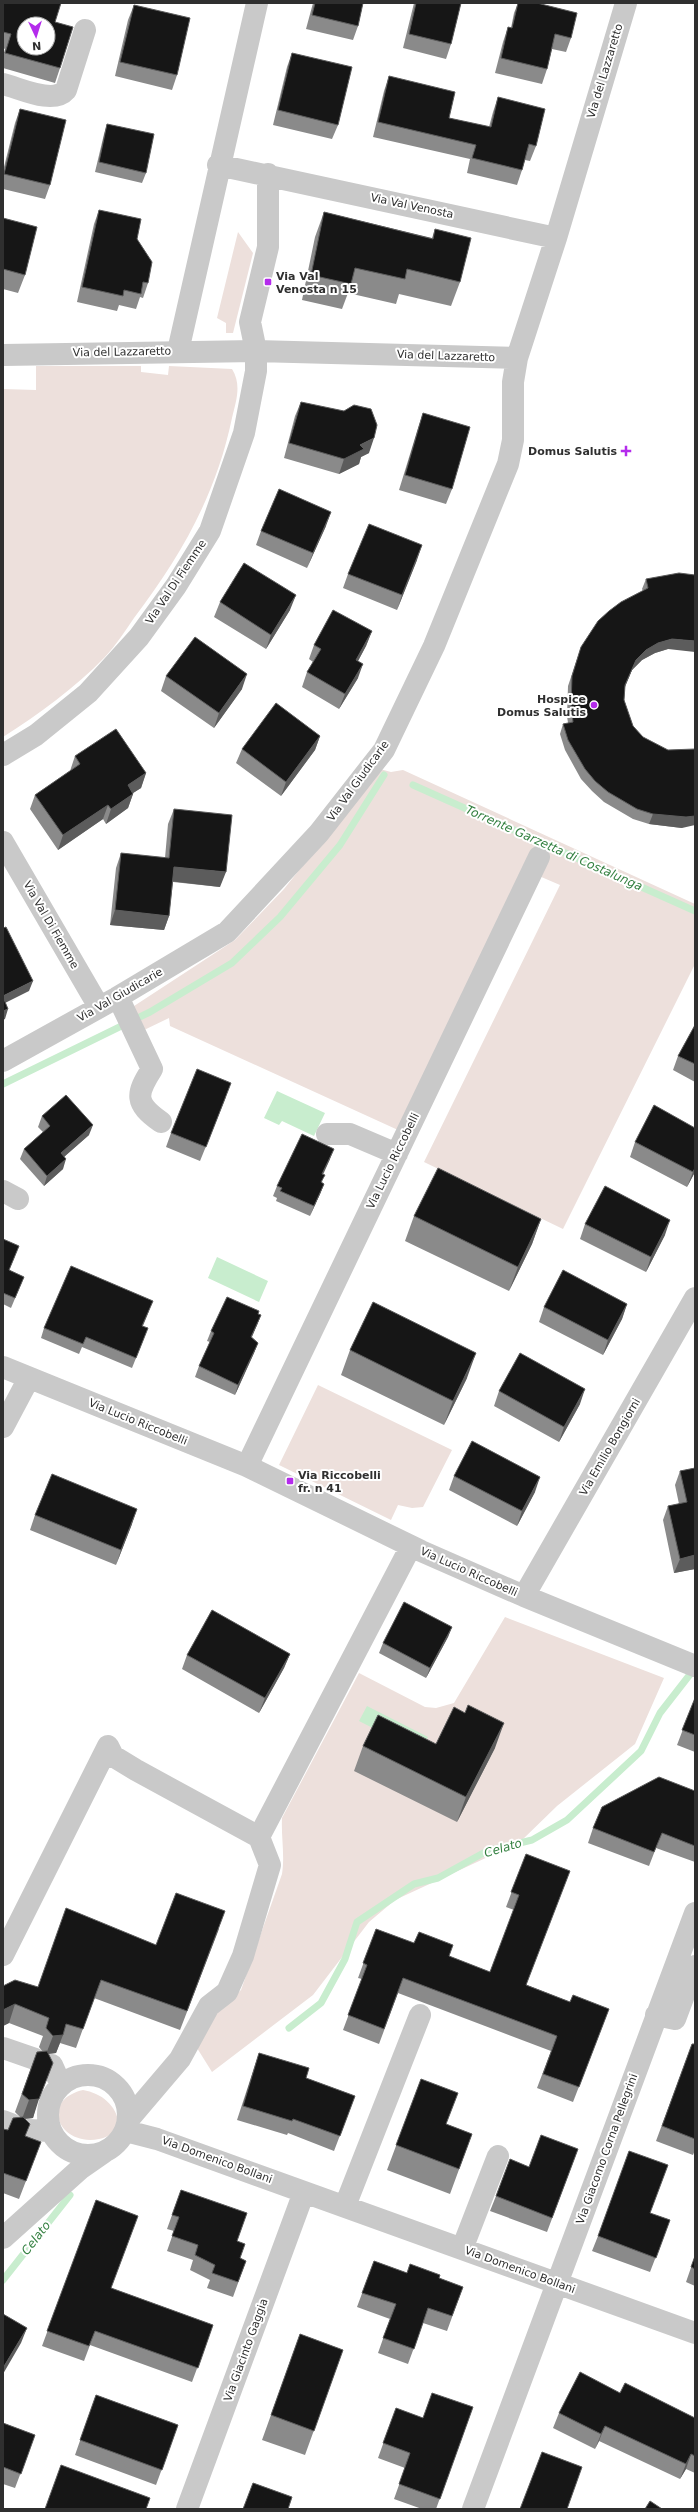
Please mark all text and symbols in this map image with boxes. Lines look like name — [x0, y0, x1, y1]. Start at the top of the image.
north arrow — [16, 16, 56, 56]
street label: Via del Lazzaretto — [584, 22, 626, 120]
text: N — [32, 39, 42, 52]
street label: Via Val Venosta — [369, 191, 455, 221]
place label: Via Val Venosta n 15 — [276, 270, 357, 296]
marker: Via Val Venosta n 15 — [263, 277, 273, 287]
street label: Via del Lazzaretto — [73, 345, 172, 359]
street label: Via del Lazzaretto — [397, 348, 496, 364]
place label: Domus Salutis — [528, 445, 617, 458]
marker: Domus Salutis — [620, 445, 632, 457]
street label: Via Val Di Fiemme — [143, 537, 209, 627]
place label: Hospice Domus Salutis — [497, 693, 586, 719]
marker: Hospice Domus Salutis — [589, 700, 599, 710]
street label: Via Val Giudicarie — [324, 738, 392, 824]
water label: Torrente Garzetta di Costalunga — [463, 803, 645, 893]
street label: Via Val Di Fiemme — [21, 879, 82, 971]
street label: Via Val Giudicarie — [75, 965, 165, 1025]
street label: Via Lucio Riccobelli — [364, 1111, 422, 1211]
street label: Via Lucio Riccobelli — [87, 1396, 189, 1448]
street label: Via Emilio Bongiorni — [577, 1396, 643, 1498]
place label: Via Riccobelli fr. n 41 — [298, 1469, 381, 1495]
marker: Via Riccobelli fr. n 41 — [285, 1476, 295, 1486]
street label: Via Lucio Riccobelli — [418, 1545, 520, 1599]
water label: Celato — [483, 1836, 523, 1860]
street label: Via Giacomo Corna Pellegrini — [574, 2072, 640, 2226]
street label: Via Domenico Bollani — [160, 2134, 274, 2186]
water label: Celato — [19, 2219, 53, 2257]
street label: Via Domenico Bollani — [463, 2244, 577, 2296]
street label: Via Giacinto Gaggia — [221, 2297, 271, 2403]

